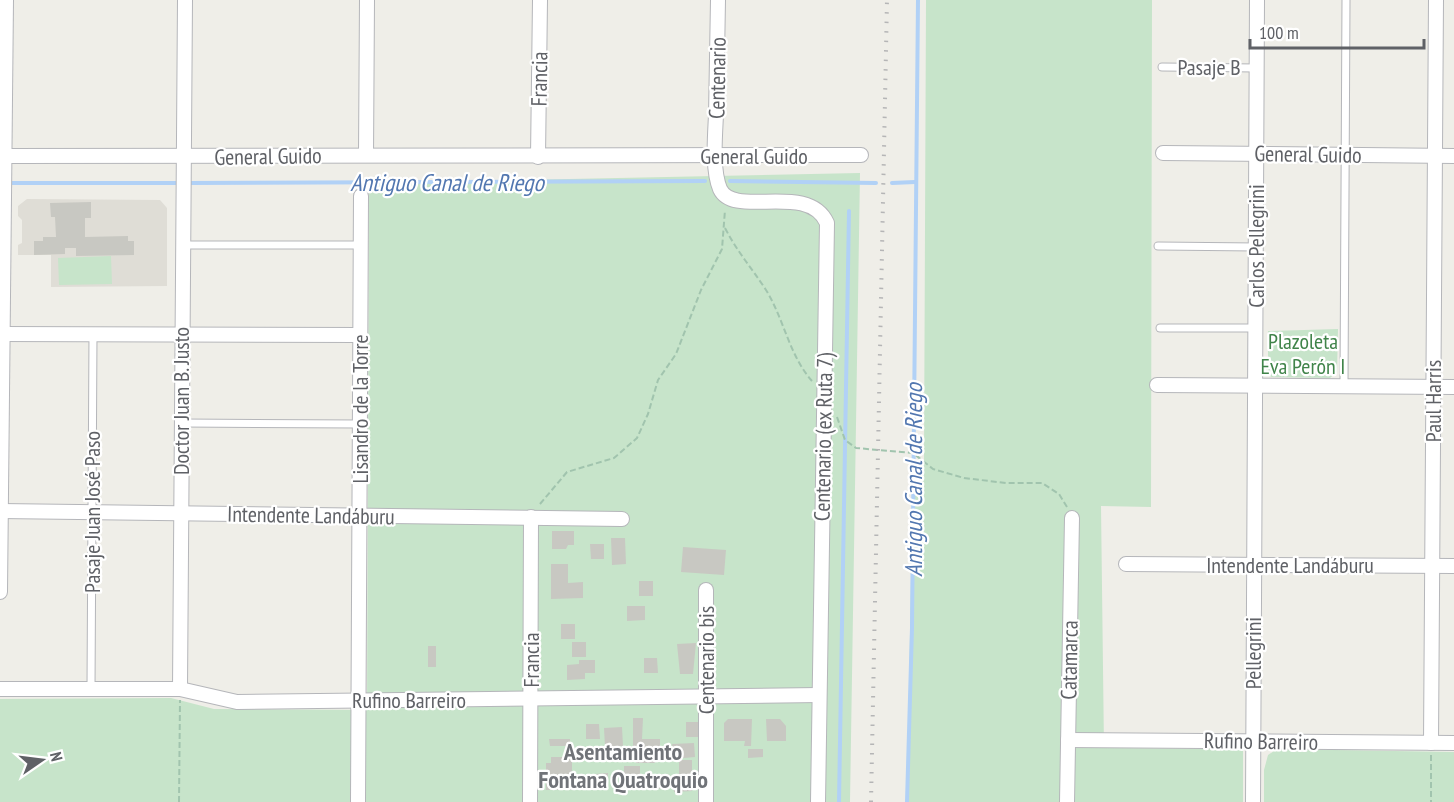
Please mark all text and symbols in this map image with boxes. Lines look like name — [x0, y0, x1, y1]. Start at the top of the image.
scale bar — [1250, 12, 1424, 50]
text: 100 m — [1259, 21, 1299, 44]
street label: Centenario — [702, 37, 732, 119]
street label: Francia — [525, 51, 553, 107]
street label: Pasaje B — [1177, 53, 1241, 81]
street label: General Guido — [1254, 139, 1362, 169]
street label: General Guido — [214, 141, 322, 171]
street label: General Guido — [700, 142, 808, 170]
water label: Antiguo Canal de Riego — [350, 167, 545, 198]
street label: Carlos Pellegrini — [1242, 184, 1270, 308]
street label: Doctor Juan B. Justo — [167, 327, 195, 475]
park label: Plazoleta Eva Perón I — [1261, 327, 1345, 380]
street label: Lisandro de la Torre — [346, 334, 374, 484]
street label: Centenario (ex Ruta 7) — [808, 352, 838, 521]
street label: Paul Harris — [1419, 360, 1447, 442]
water label: Antiguo Canal de Riego — [898, 382, 929, 577]
street label: Pasaje Juan José Paso — [78, 431, 106, 593]
street label: Intendente Landáburu — [227, 500, 395, 530]
street label: Intendente Landáburu — [1206, 551, 1374, 579]
street label: Centenario bis — [692, 606, 720, 714]
street label: Pellegrini — [1239, 617, 1267, 689]
street label: Catamarca — [1054, 620, 1084, 700]
street label: Francia — [517, 633, 545, 687]
street label: Rufino Barreiro — [352, 686, 466, 714]
street label: Rufino Barreiro — [1204, 726, 1318, 756]
north arrow — [12, 730, 72, 790]
district label: Asentamiento Fontana Quatroquio — [538, 736, 708, 795]
text: N — [46, 750, 67, 763]

